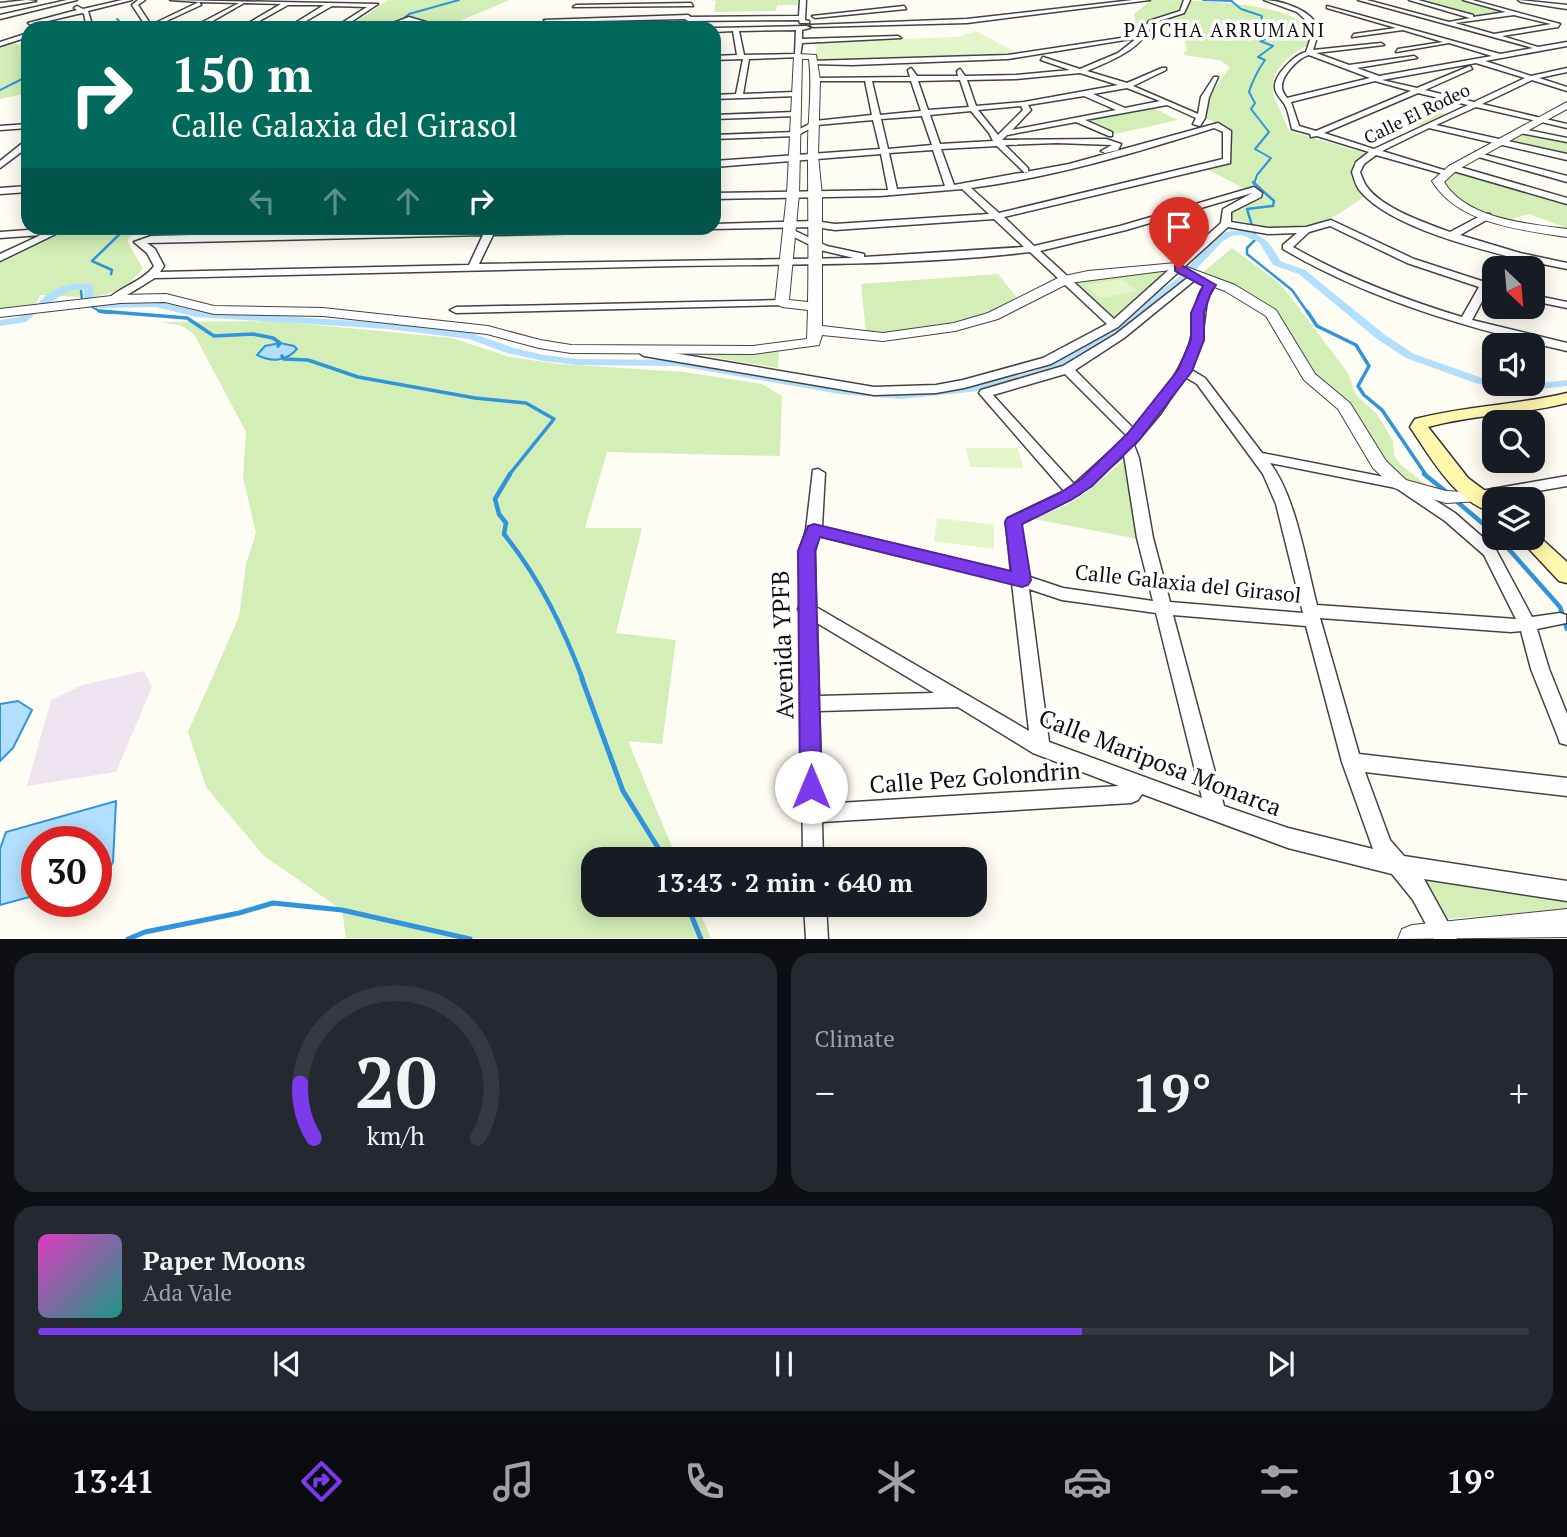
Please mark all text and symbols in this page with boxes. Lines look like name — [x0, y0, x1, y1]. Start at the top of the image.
district label: PAJCHA ARRUMANI — [1124, 17, 1326, 42]
text: 150 m — [171, 41, 313, 106]
icon: right — [56, 49, 147, 140]
street label: Calle El Rodeo — [1359, 77, 1474, 149]
text: Calle Galaxia del Girasol — [171, 104, 518, 146]
icon: left — [243, 182, 281, 220]
icon: ahead — [316, 182, 354, 220]
icon: ahead — [389, 182, 427, 220]
icon: right — [462, 182, 500, 220]
pin — [1149, 197, 1209, 269]
icon: arrive — [1160, 208, 1198, 246]
north arrow — [1482, 256, 1545, 318]
map controls — [1482, 256, 1545, 550]
button: sound — [1482, 333, 1545, 396]
button: search — [1482, 410, 1545, 473]
button: layers — [1482, 487, 1545, 550]
street label: Calle Galaxia del Girasol — [1074, 557, 1303, 609]
street label: Avenida YPFB — [763, 570, 801, 720]
street label: Calle Mariposa Monarca — [1034, 701, 1286, 823]
position arrow — [774, 750, 848, 824]
street label: Calle Pez Golondrin — [868, 754, 1081, 800]
speed limit sign: 30 — [21, 826, 112, 917]
text: 13:43 · 2 min · 640 m — [655, 865, 913, 899]
text: Climate — [815, 1023, 895, 1054]
text: 20 — [354, 1033, 436, 1130]
text: 19° — [1132, 1058, 1212, 1127]
text: − — [815, 1068, 835, 1118]
text: + — [1509, 1068, 1529, 1118]
text: km/h — [366, 1119, 424, 1152]
text: Paper Moons — [143, 1243, 306, 1277]
text: Ada Vale — [143, 1277, 232, 1308]
icon: previous — [268, 1345, 306, 1383]
icon: pause — [765, 1345, 803, 1383]
icon: next — [1262, 1345, 1300, 1383]
icon: directions — [297, 1457, 346, 1506]
icon: music — [489, 1457, 538, 1506]
icon: phone — [680, 1457, 729, 1506]
icon: climate — [872, 1457, 921, 1506]
icon: car — [1063, 1457, 1112, 1506]
icon: filters — [1255, 1457, 1304, 1506]
text: 13:41 — [71, 1460, 155, 1502]
text: 19° — [1446, 1460, 1496, 1502]

